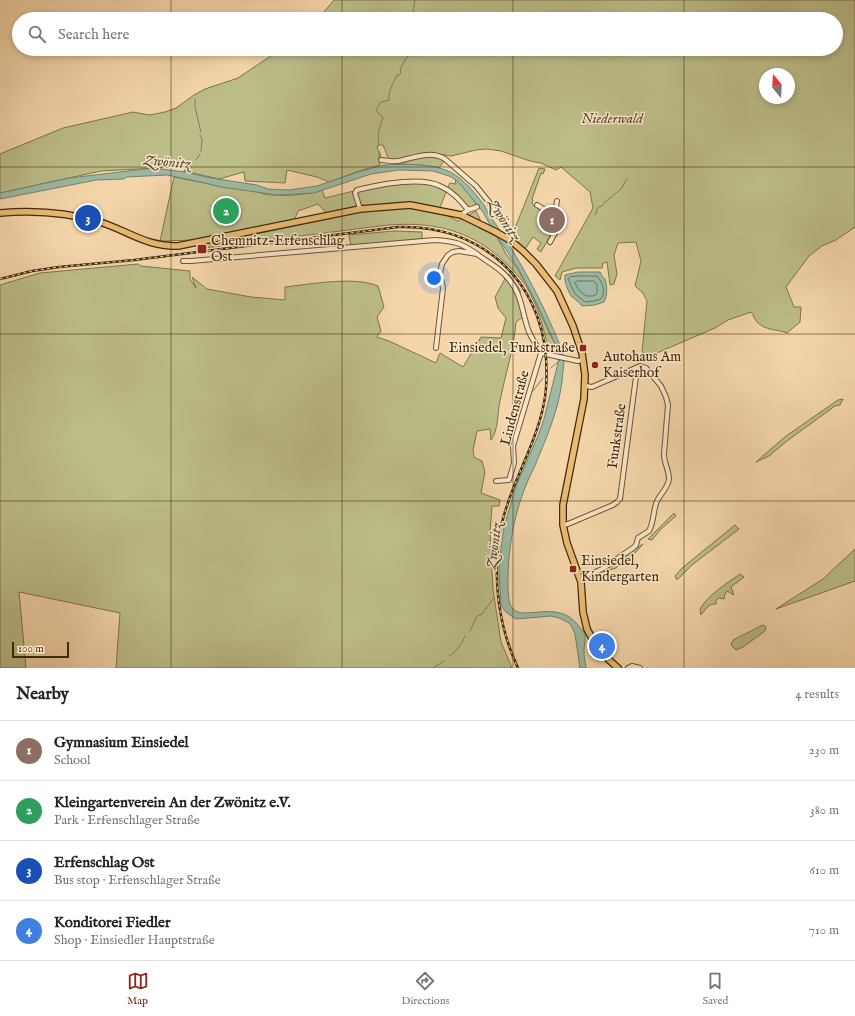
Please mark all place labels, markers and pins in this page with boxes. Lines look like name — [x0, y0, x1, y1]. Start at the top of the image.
pin: 2 — [213, 196, 239, 226]
pin: 3 — [75, 203, 101, 233]
pin: 1 — [539, 205, 565, 235]
place label: Chemnitz-Erfenschlag Ost — [211, 232, 345, 266]
marker: Chemnitz-Erfenschlag Ost — [196, 243, 208, 255]
place label: Einsiedel, Funkstraße — [449, 339, 576, 357]
marker: Einsiedel, Funkstraße — [578, 343, 588, 353]
place label: Autohaus Am Kaiserhof — [602, 348, 681, 382]
marker: Autohaus Am Kaiserhof — [590, 360, 600, 370]
place label: Einsiedel, Kindergarten — [581, 552, 659, 586]
marker: Einsiedel, Kindergarten — [568, 564, 578, 574]
pin: 4 — [589, 631, 615, 661]

